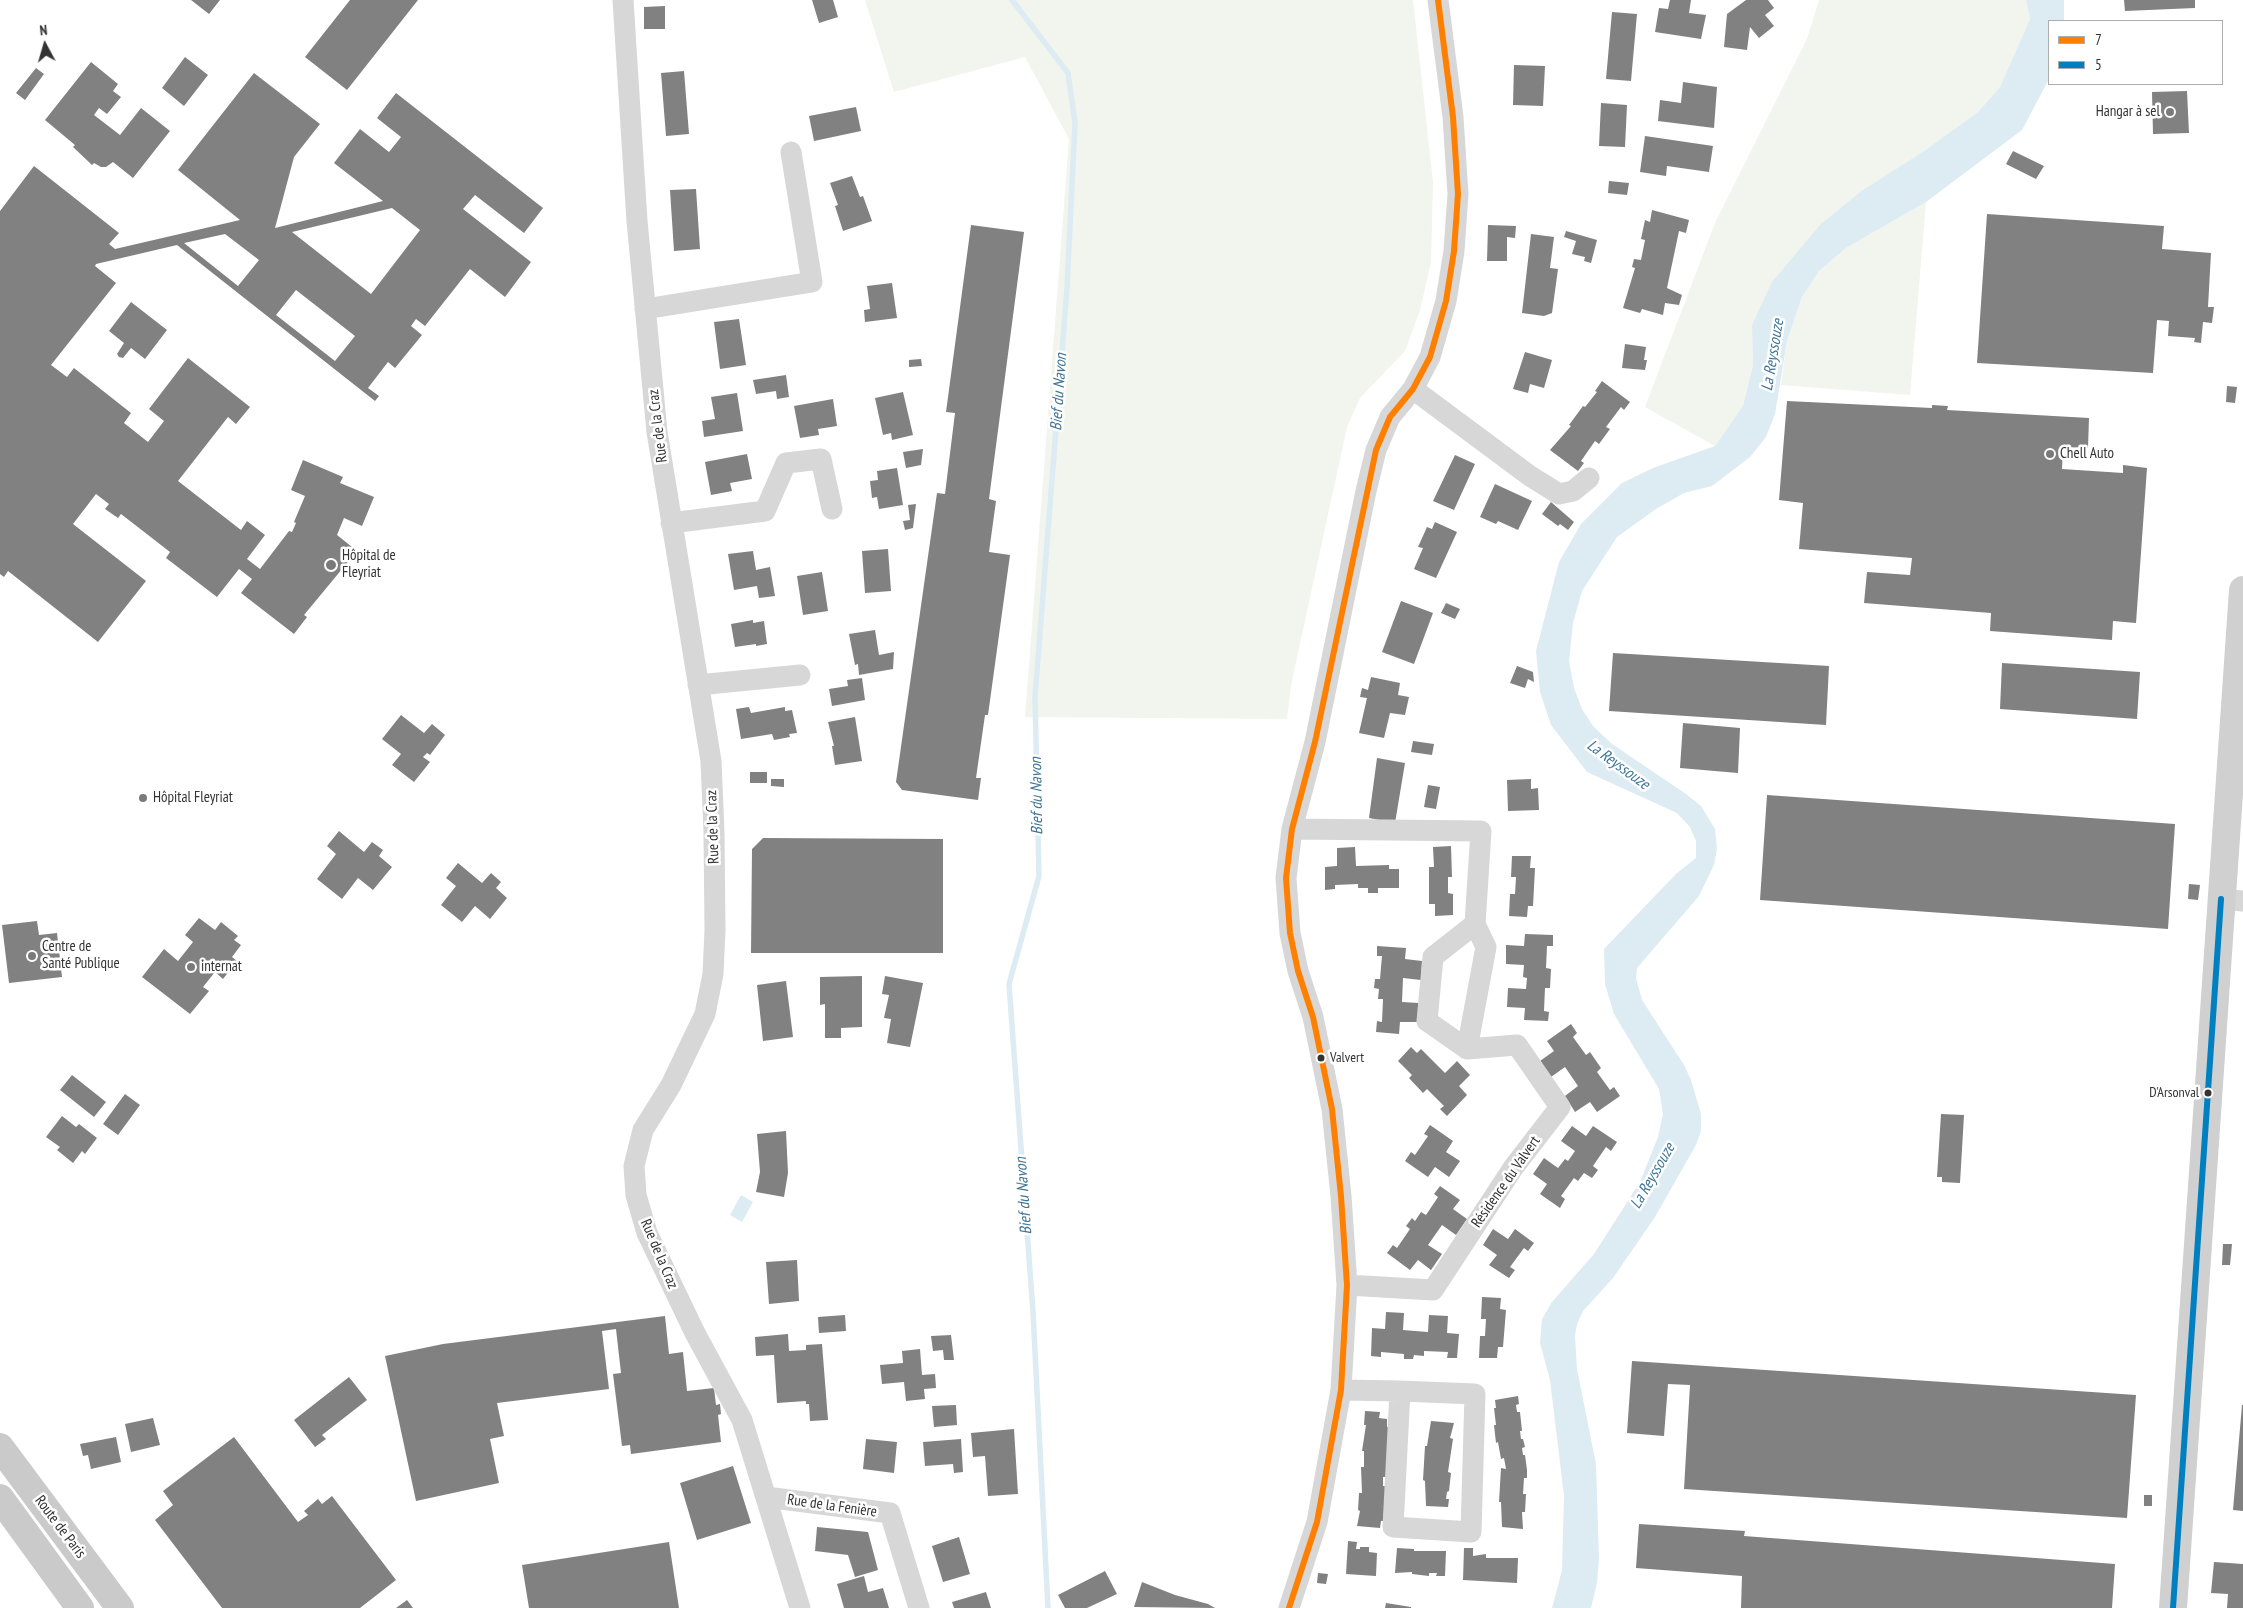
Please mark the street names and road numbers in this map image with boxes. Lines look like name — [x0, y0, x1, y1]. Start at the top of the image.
street label: Rue de la Craz — [645, 388, 671, 464]
street label: Rue de la Craz — [703, 790, 723, 864]
street label: Résidence du Valvert — [1468, 1133, 1544, 1231]
street label: Rue de la Craz — [636, 1217, 682, 1291]
street label: Rue de la Fenière — [786, 1491, 878, 1521]
street label: Route de Paris — [31, 1492, 89, 1562]

